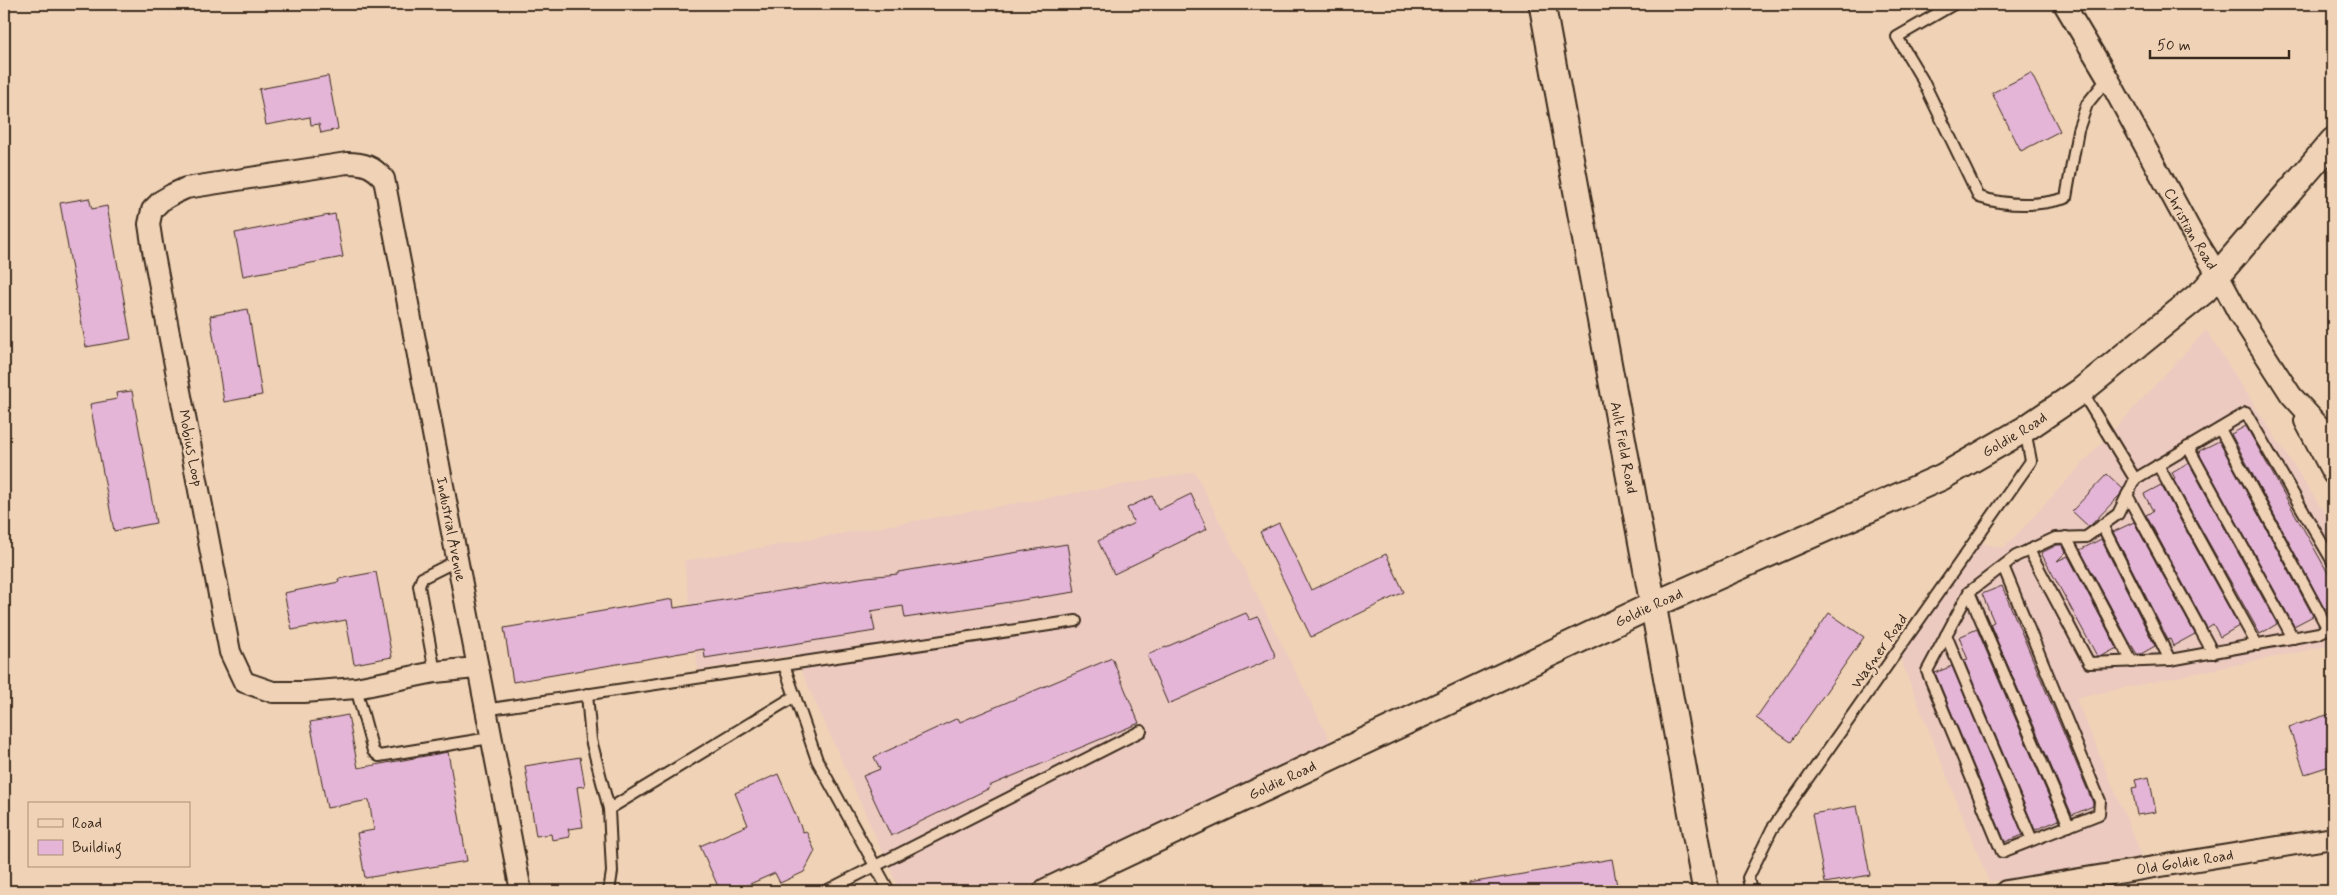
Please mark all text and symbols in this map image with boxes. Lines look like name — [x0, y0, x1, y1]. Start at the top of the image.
scale bar — [2150, 28, 2288, 60]
text: 50 m — [2157, 36, 2191, 56]
street label: Christian Road — [2158, 185, 2221, 274]
street label: Ault Field Road — [1605, 400, 1641, 495]
street label: Mobius Loop — [173, 408, 207, 488]
street label: Goldie Road — [1979, 408, 2051, 463]
street label: Industrial Avenue — [431, 475, 470, 583]
street label: Goldie Road — [1612, 584, 1686, 633]
street label: Wagner Road — [1847, 610, 1914, 694]
street label: Goldie Road — [1246, 756, 1320, 805]
legend — [28, 802, 190, 868]
text: Road — [72, 814, 102, 834]
text: Building — [72, 838, 122, 859]
street label: Old Goldie Road — [2135, 845, 2235, 881]

